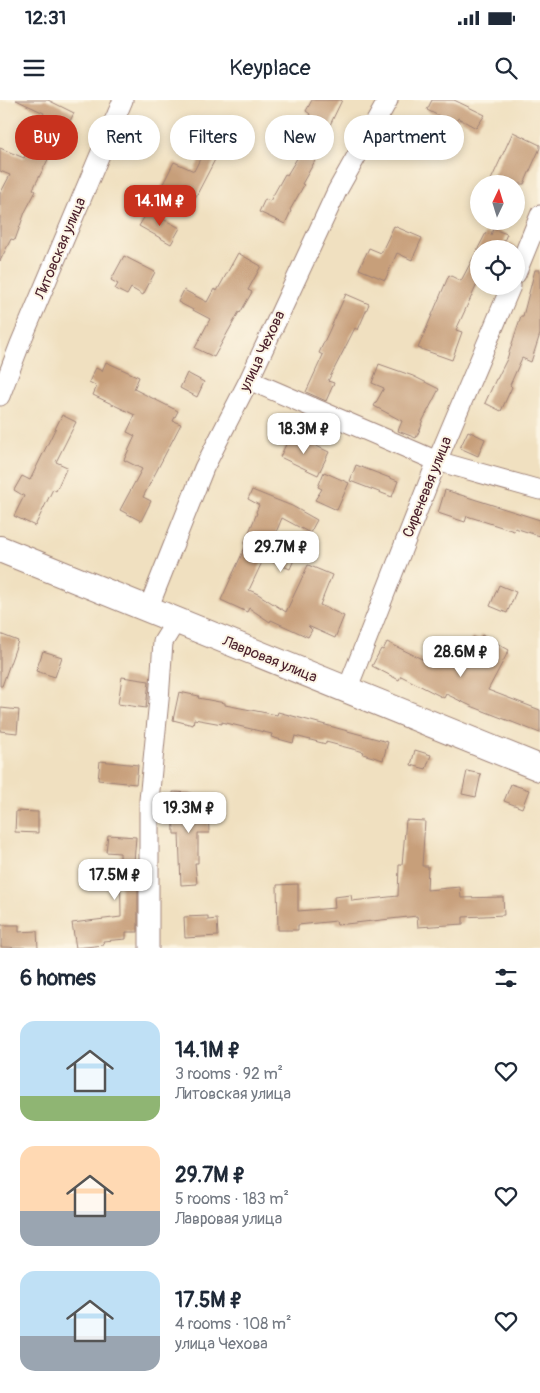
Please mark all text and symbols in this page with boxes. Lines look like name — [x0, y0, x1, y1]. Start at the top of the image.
text: 12:31 — [25, 6, 66, 30]
icon: menu — [20, 54, 48, 82]
text: Keyplace — [229, 54, 311, 82]
icon: search — [492, 54, 520, 82]
chip: Buy — [15, 115, 78, 160]
chip: Rent — [88, 115, 160, 160]
chip: Filters — [170, 115, 255, 160]
chip: New — [265, 115, 334, 160]
chip: Apartment — [344, 115, 464, 160]
north arrow — [470, 175, 525, 230]
map controls — [470, 175, 525, 295]
pin: 14.1M ₽ — [114, 184, 206, 227]
text: 14.1M ₽ — [135, 191, 185, 211]
street label: Литовская улица — [30, 194, 90, 303]
button: locate — [470, 240, 525, 295]
street label: улица Чехова — [235, 308, 289, 396]
pin: 18.3M ₽ — [258, 412, 350, 455]
text: 18.3M ₽ — [278, 419, 330, 439]
street label: Сиреневая улица — [399, 434, 456, 540]
pin: 29.7M ₽ — [235, 530, 327, 573]
text: 29.7M ₽ — [254, 537, 308, 557]
street label: Лавровая улица — [219, 631, 320, 687]
pin: 28.6M ₽ — [415, 636, 507, 678]
text: 28.6M ₽ — [434, 642, 488, 662]
pin: 19.3M ₽ — [143, 792, 235, 834]
text: 19.3M ₽ — [163, 798, 215, 818]
pin: 17.5M ₽ — [69, 858, 161, 901]
text: 17.5M ₽ — [89, 865, 141, 885]
icon: filters — [492, 964, 520, 992]
text: 6 homes — [20, 965, 96, 992]
text: 14.1M ₽ — [175, 1037, 240, 1064]
icon: home — [60, 1041, 120, 1101]
icon: heart — [492, 1057, 520, 1085]
text: 3 rooms · 92 m² — [175, 1064, 283, 1084]
text: Литовская улица — [175, 1084, 291, 1104]
text: 29.7M ₽ — [175, 1162, 246, 1189]
icon: home — [60, 1166, 120, 1226]
icon: heart — [492, 1182, 520, 1210]
text: 5 rooms · 183 m² — [175, 1189, 289, 1209]
text: Лавровая улица — [175, 1209, 282, 1229]
text: 17.5M ₽ — [175, 1287, 243, 1314]
icon: home — [60, 1291, 120, 1351]
icon: heart — [492, 1307, 520, 1335]
text: 4 rooms · 108 m² — [175, 1314, 292, 1334]
text: улица Чехова — [175, 1334, 268, 1354]

